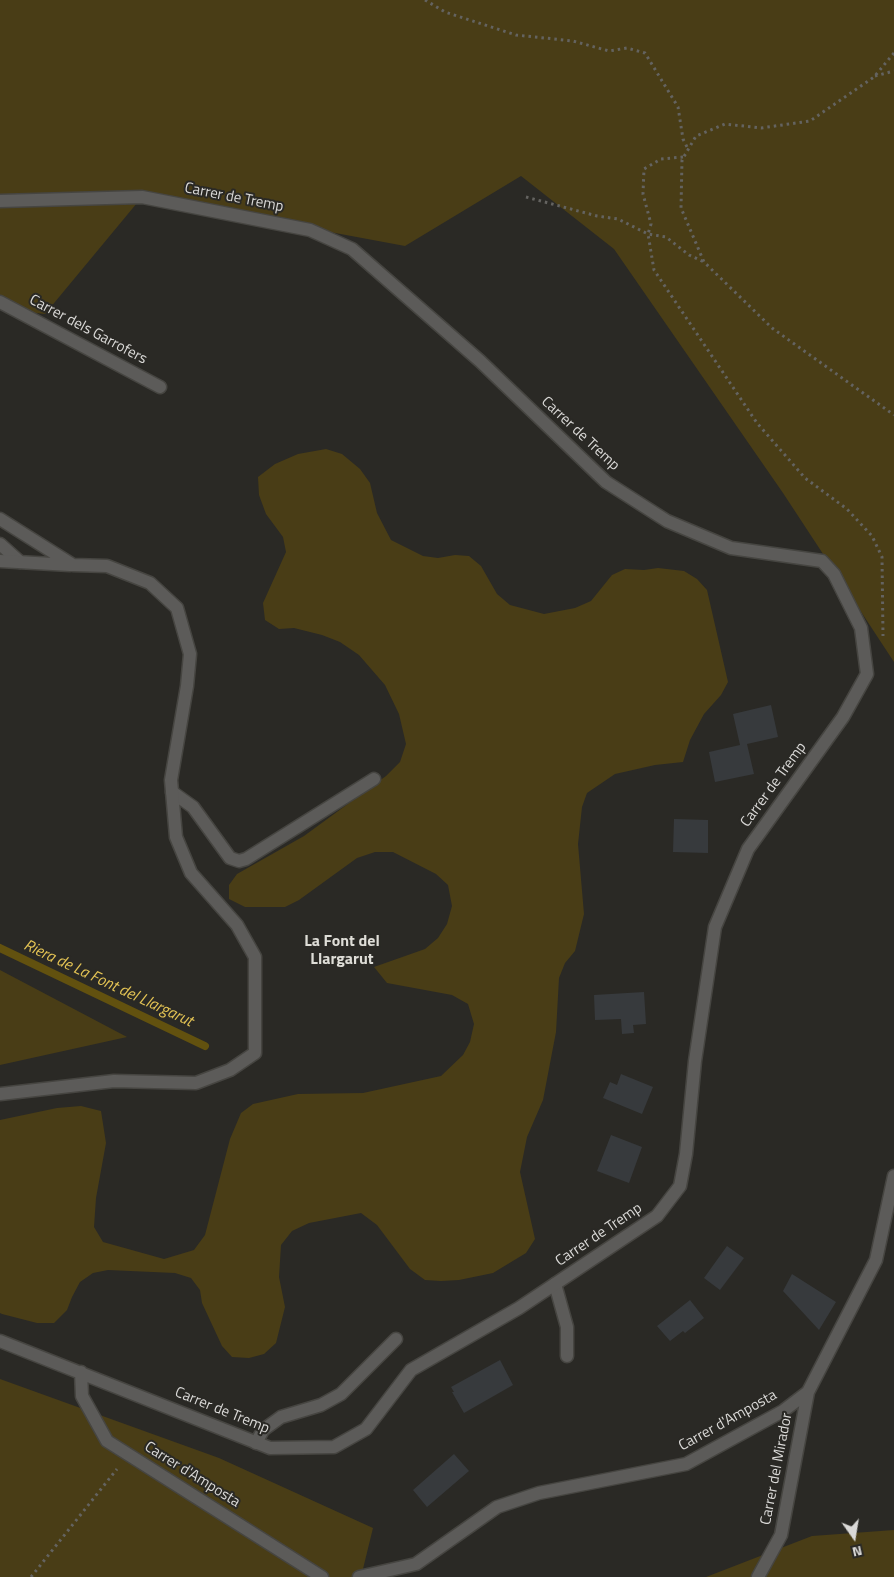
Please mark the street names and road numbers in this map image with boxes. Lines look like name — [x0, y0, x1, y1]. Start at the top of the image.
street label: Carrer de Tremp — [183, 180, 285, 216]
street label: Carrer dels Garrofers — [26, 291, 150, 369]
street label: Carrer de Tremp — [537, 393, 623, 475]
street label: Carrer de Tremp — [737, 739, 811, 831]
street label: Carrer de Tremp — [552, 1199, 646, 1271]
street label: Carrer de Tremp — [172, 1384, 272, 1438]
street label: Carrer d'Amposta — [676, 1387, 780, 1455]
street label: Carrer del Mirador — [757, 1411, 797, 1527]
street label: Carrer d'Amposta — [141, 1438, 243, 1512]

